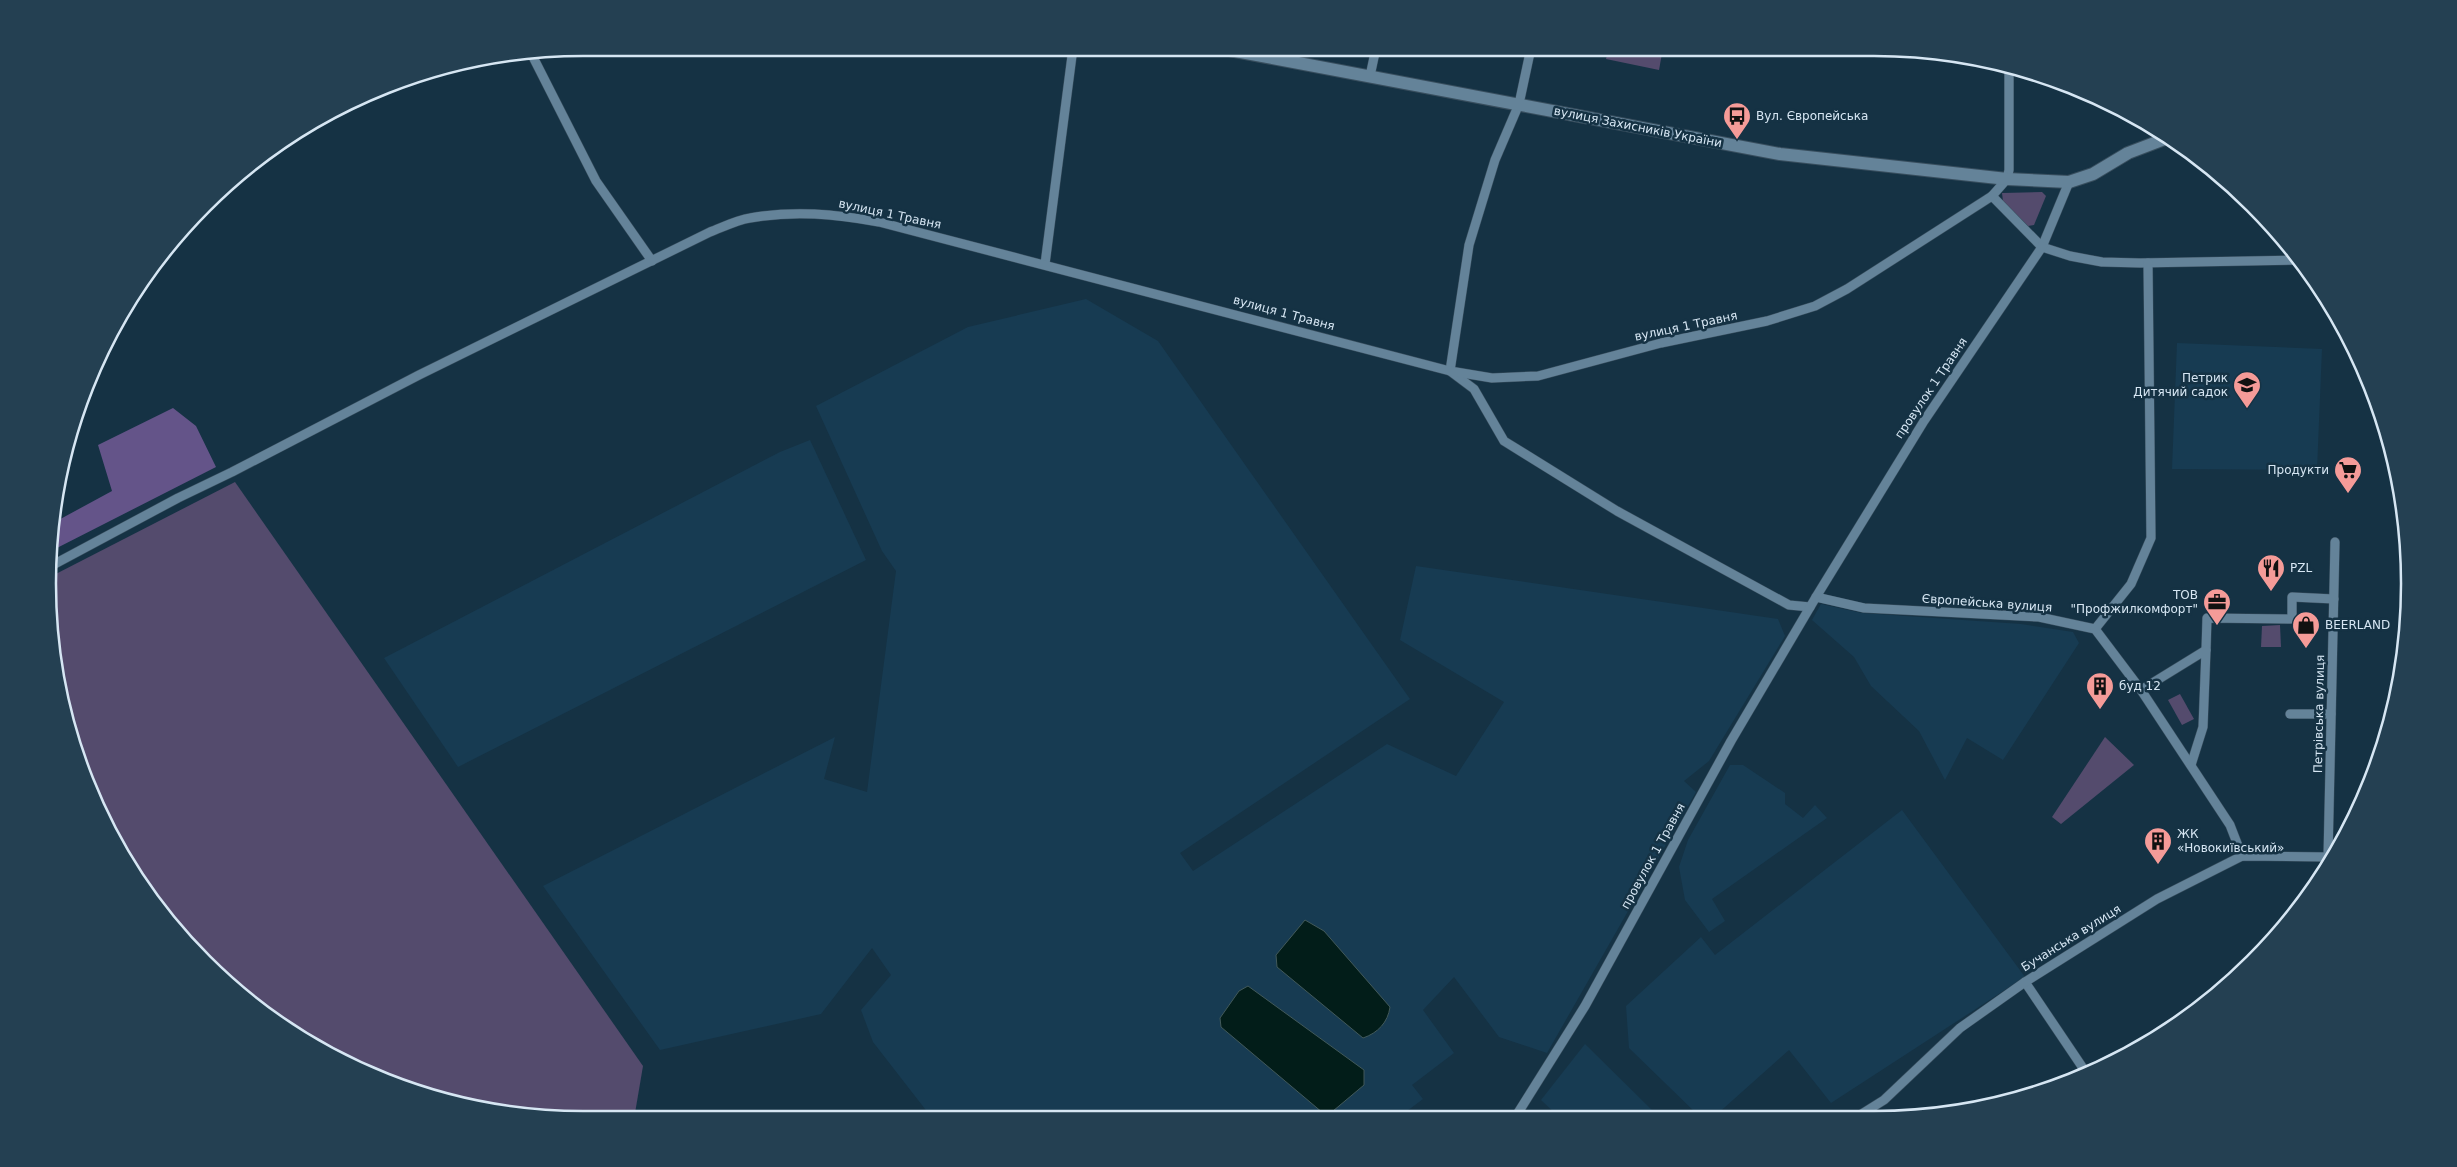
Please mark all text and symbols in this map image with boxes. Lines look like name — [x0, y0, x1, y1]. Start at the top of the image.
bus stop icon: Вул. Європейська — [1722, 101, 1752, 140]
street label: вулиця Захисників України — [1553, 104, 1723, 150]
place label: Вул. Європейська — [1756, 109, 1868, 123]
street label: вулиця 1 Травня — [837, 196, 943, 232]
street label: вулиця 1 Травня — [1232, 293, 1336, 333]
street label: вулиця 1 Травня — [1633, 308, 1739, 344]
street label: провулок 1 Травня — [1892, 335, 1970, 441]
school or university icon: Петрик Дитячий садок — [2232, 370, 2262, 409]
place label: Петрик Дитячий садок — [2133, 371, 2228, 399]
supermarket icon: Продукти — [2333, 455, 2363, 494]
place label: Продукти — [2268, 463, 2329, 477]
restaurant icon: PZL — [2256, 553, 2286, 592]
place label: PZL — [2290, 561, 2312, 575]
office icon: ТОВ "Профжилкомфорт" — [2202, 587, 2232, 626]
place label: ТОВ "Профжилкомфорт" — [2071, 588, 2198, 616]
street label: Європейська вулиця — [1921, 591, 2053, 615]
shop icon: BEERLAND — [2291, 610, 2321, 649]
place label: BEERLAND — [2325, 618, 2390, 632]
street label: Петрівська вулиця — [2311, 655, 2327, 773]
building icon: буд 12 — [2085, 671, 2115, 710]
place label: буд 12 — [2119, 679, 2161, 693]
street label: провулок 1 Травня — [1618, 801, 1688, 911]
building icon: ЖК «Новокиївський» — [2143, 826, 2173, 865]
place label: ЖК «Новокиївський» — [2177, 827, 2284, 855]
street label: Бучанська вулиця — [2019, 902, 2123, 974]

